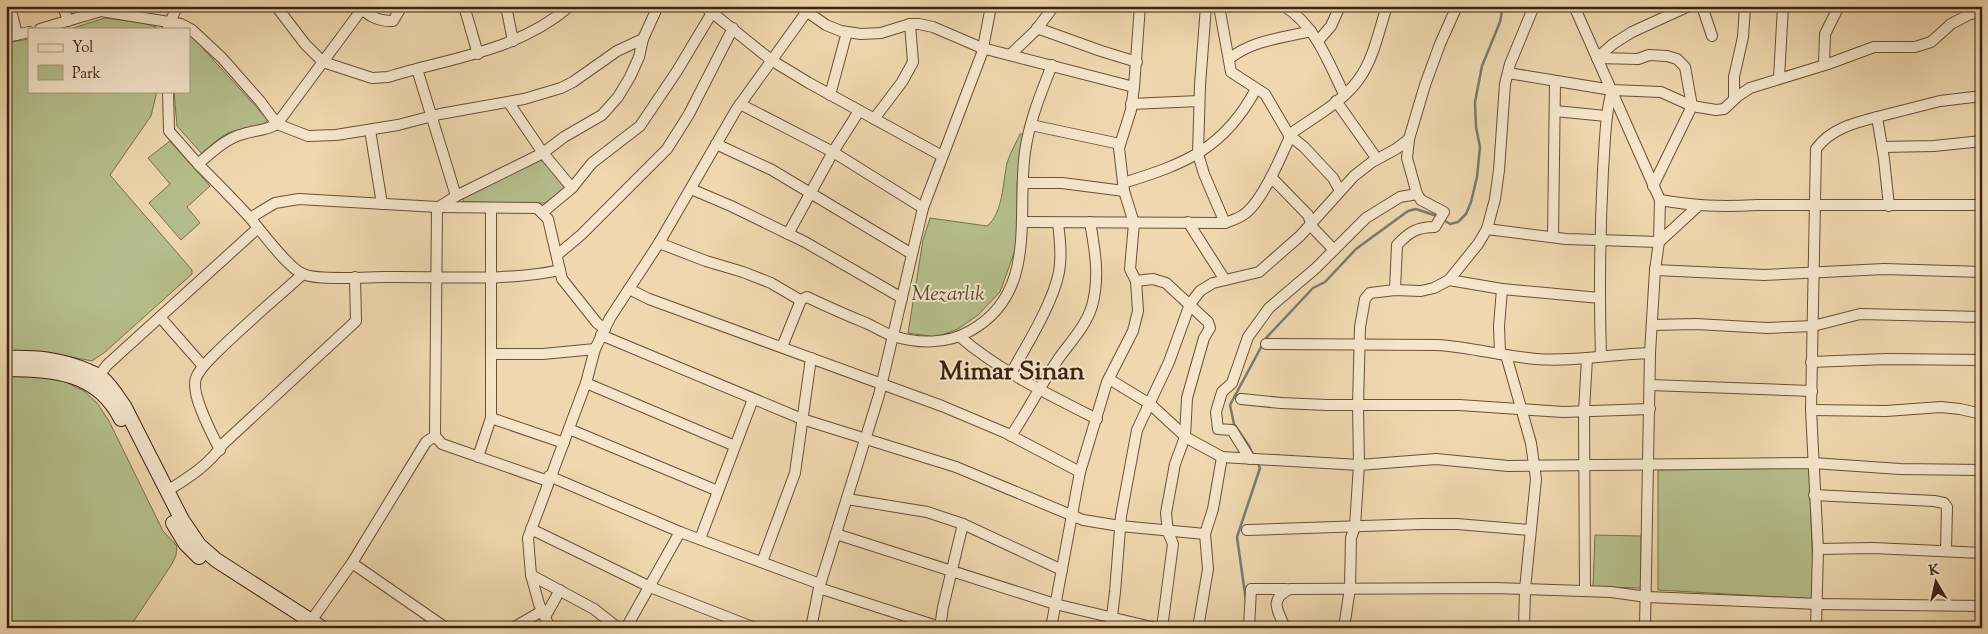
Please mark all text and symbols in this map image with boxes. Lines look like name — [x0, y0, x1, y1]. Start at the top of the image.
legend — [28, 28, 190, 92]
text: Yol — [72, 38, 94, 59]
text: Park — [72, 64, 101, 85]
park label: Mezarlık — [911, 280, 985, 310]
district label: Mimar Sinan — [939, 354, 1085, 391]
north arrow — [1910, 556, 1960, 606]
text: K — [1928, 560, 1942, 582]

